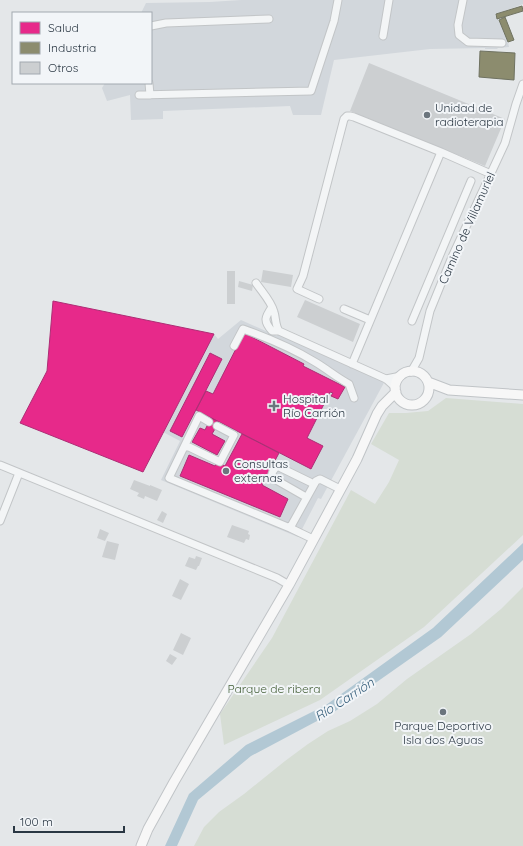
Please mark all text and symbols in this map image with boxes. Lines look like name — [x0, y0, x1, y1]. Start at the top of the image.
legend — [12, 12, 152, 84]
text: Salud — [48, 20, 79, 35]
text: Industria — [48, 40, 96, 55]
text: Otros — [48, 60, 79, 75]
place label: Unidad de radioterapia — [435, 100, 504, 129]
marker: Unidad de radioterapia — [422, 110, 432, 120]
street label: Camino de Villamuriel — [435, 169, 498, 286]
place label: Hospital Río Carrión — [283, 391, 345, 420]
marker: Hospital Río Carrión — [268, 400, 280, 412]
place label: Consultas externas — [234, 456, 289, 485]
marker: Consultas externas — [221, 466, 231, 476]
water label: Río Carrión — [311, 674, 377, 724]
park label: Parque de ribera — [227, 681, 321, 696]
marker: Parque Deportivo Isla dos Aguas — [438, 707, 448, 717]
place label: Parque Deportivo Isla dos Aguas — [394, 718, 492, 747]
scale bar — [14, 808, 124, 834]
text: 100 m — [20, 814, 53, 829]

